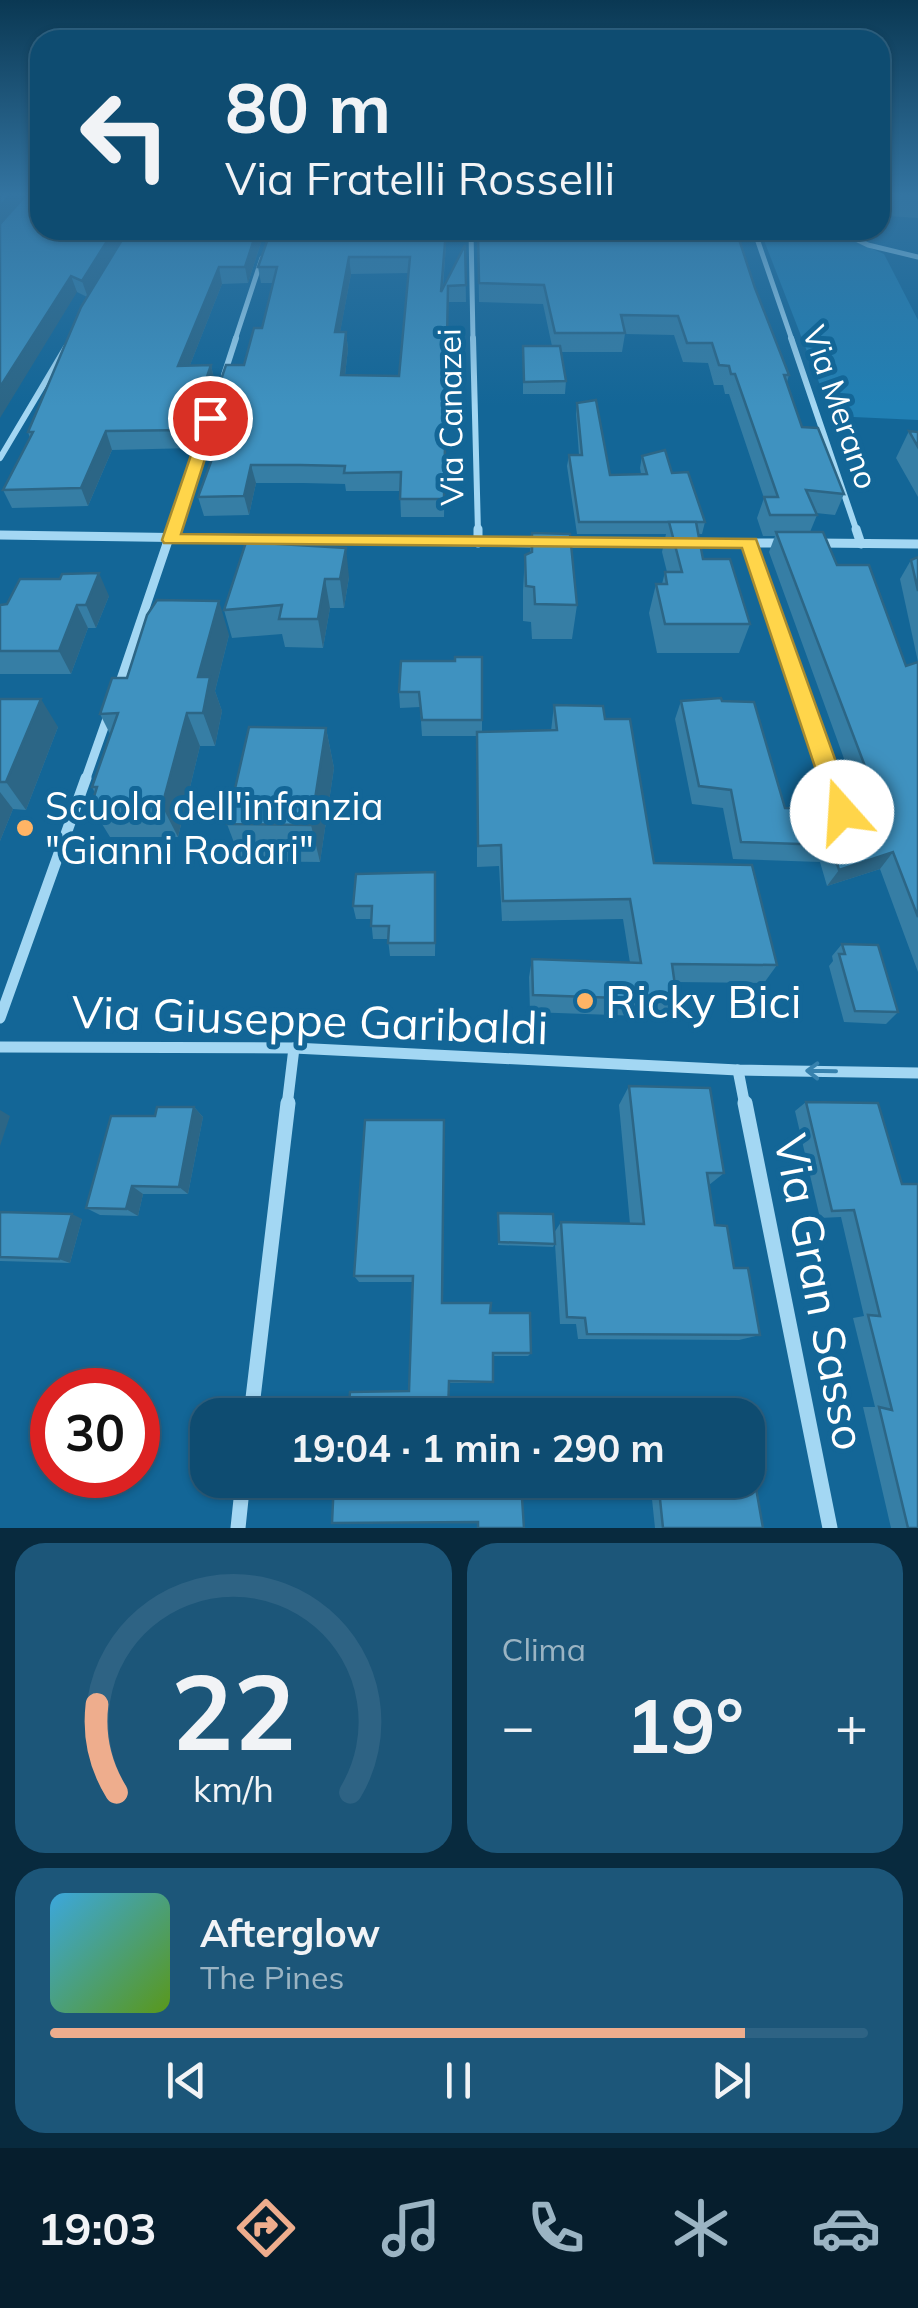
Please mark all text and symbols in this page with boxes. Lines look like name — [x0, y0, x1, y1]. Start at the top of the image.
text: 80 m — [225, 63, 391, 151]
icon: left — [60, 70, 190, 200]
text: Via Fratelli Rosselli — [225, 150, 615, 206]
street label: Via Merano — [794, 320, 888, 494]
street label: Via Canazei — [428, 328, 472, 506]
pin — [168, 376, 253, 461]
icon: arrive — [183, 391, 238, 446]
position arrow — [790, 760, 894, 864]
place label: Scuola dell'infanzia "Gianni Rodari" — [45, 782, 383, 874]
marker: Scuola dell'infanzia "Gianni Rodari" — [14, 817, 36, 839]
place label: Ricky Bici — [605, 973, 802, 1029]
street label: Via Giuseppe Garibaldi — [71, 983, 549, 1055]
marker: Ricky Bici — [574, 990, 596, 1012]
one-way arrow — [805, 1062, 838, 1080]
street label: Via Gran Sasso — [763, 1129, 879, 1455]
speed limit sign: 30 — [30, 1368, 160, 1498]
text: 19:04 · 1 min · 290 m — [290, 1424, 665, 1472]
text: Clima — [502, 1629, 586, 1669]
text: 22 — [171, 1645, 296, 1776]
text: 19° — [626, 1678, 744, 1772]
text: − — [502, 1691, 535, 1760]
text: + — [835, 1691, 868, 1760]
text: km/h — [193, 1766, 274, 1811]
text: Afterglow — [200, 1909, 380, 1957]
text: The Pines — [200, 1957, 344, 1997]
icon: previous — [159, 2053, 214, 2108]
icon: pause — [431, 2053, 486, 2108]
icon: next — [704, 2053, 759, 2108]
icon: directions — [231, 2193, 301, 2263]
icon: music — [376, 2193, 446, 2263]
icon: phone — [521, 2193, 591, 2263]
icon: climate — [666, 2193, 736, 2263]
icon: car — [811, 2193, 881, 2263]
text: 19:03 — [37, 2200, 157, 2256]

